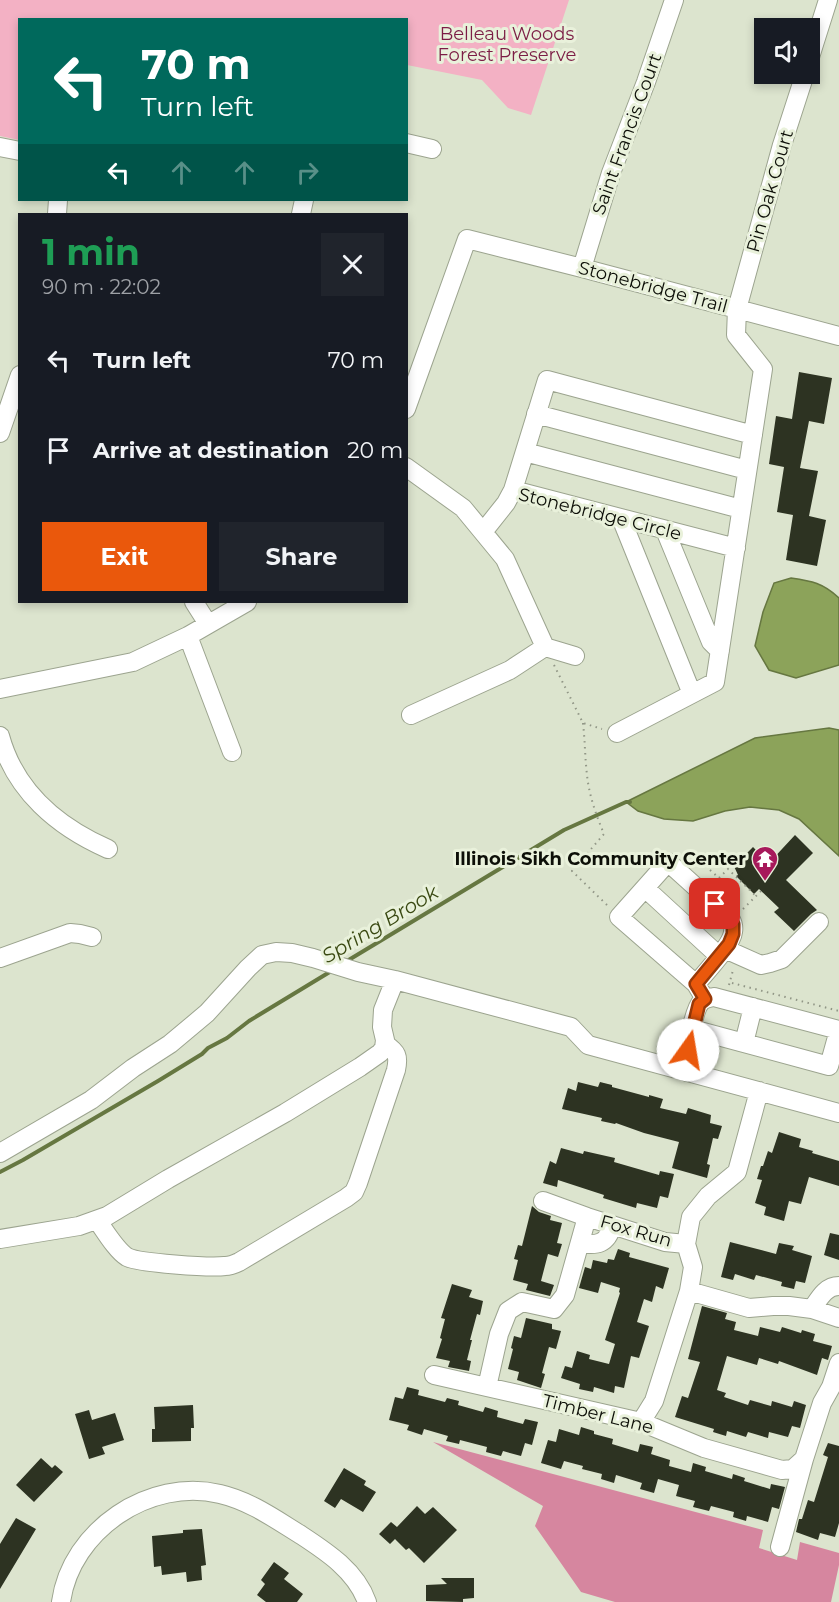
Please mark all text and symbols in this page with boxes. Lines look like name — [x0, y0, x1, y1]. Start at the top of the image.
map controls — [754, 18, 820, 84]
button: sound — [754, 18, 820, 84]
park label: Belleau Woods Forest Preserve — [438, 23, 577, 66]
text: 70 m — [141, 38, 251, 90]
icon: left — [42, 42, 120, 120]
street label: Saint Francis Court — [588, 50, 666, 218]
text: Turn left — [141, 90, 254, 123]
street label: Pin Oak Court — [742, 127, 798, 255]
icon: left — [102, 156, 135, 189]
icon: ahead — [165, 156, 198, 189]
icon: ahead — [228, 156, 261, 189]
icon: right — [291, 156, 324, 189]
text: 1 min — [42, 230, 140, 274]
button: close — [321, 233, 384, 296]
street label: Stonebridge Trail — [576, 257, 730, 317]
text: 90 m · 22:02 — [42, 275, 161, 299]
icon: left — [42, 344, 75, 377]
text: Turn left — [93, 347, 191, 374]
text: 70 m — [328, 347, 384, 374]
icon: arrive — [42, 434, 75, 467]
text: Arrive at destination — [93, 437, 329, 464]
text: 20 m — [347, 437, 403, 464]
street label: Stonebridge Circle — [516, 483, 684, 545]
button: Exit — [42, 522, 207, 591]
button: Share — [219, 522, 384, 591]
temple icon: Illinois Sikh Community Center — [750, 844, 780, 882]
place label: Illinois Sikh Community Center — [454, 848, 746, 870]
pin — [689, 878, 740, 929]
water label: Spring Brook — [318, 879, 443, 968]
icon: arrive — [698, 887, 731, 920]
position arrow — [656, 1018, 720, 1082]
street label: Fox Run — [598, 1210, 674, 1252]
street label: Timber Lane — [540, 1390, 656, 1438]

